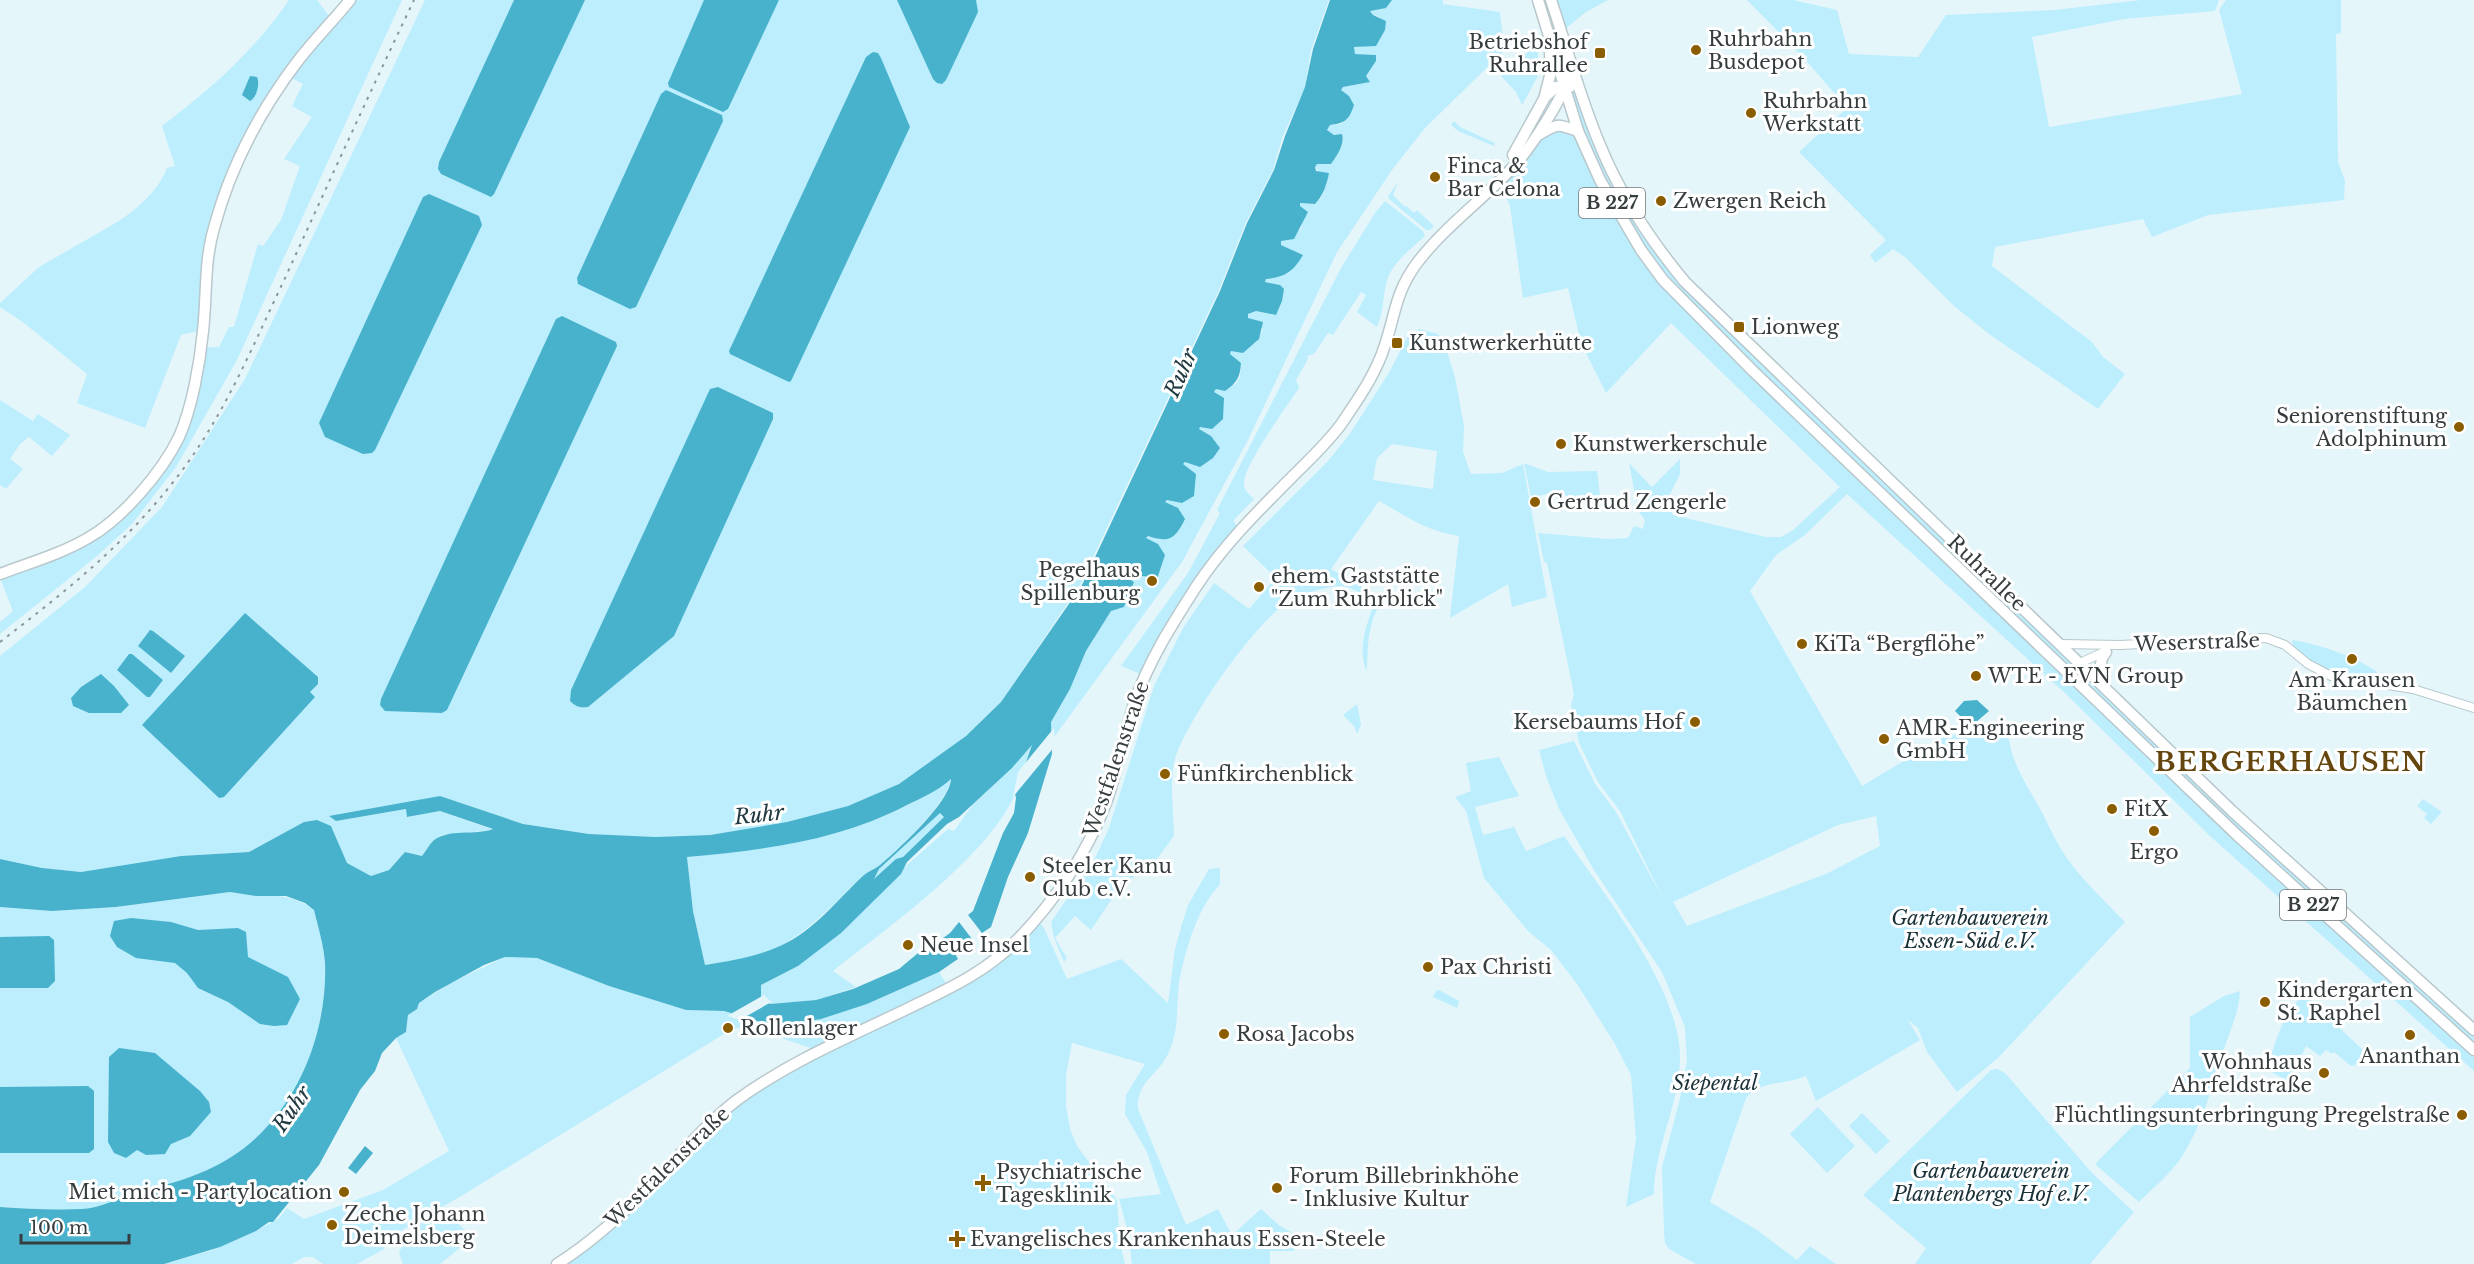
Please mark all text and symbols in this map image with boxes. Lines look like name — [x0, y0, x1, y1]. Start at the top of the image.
place label: Ruhrbahn Busdepot — [1708, 27, 1812, 74]
place label: Betriebshof Ruhrallee — [1469, 30, 1591, 77]
marker: Ruhrbahn Busdepot — [1689, 43, 1703, 57]
marker: Betriebshof Ruhrallee — [1593, 46, 1607, 60]
place label: Ruhrbahn Werkstatt — [1762, 89, 1867, 136]
marker: Ruhrbahn Werkstatt — [1744, 106, 1758, 120]
place label: Finca & Bar Celona — [1447, 154, 1561, 201]
marker: Finca & Bar Celona — [1428, 170, 1442, 184]
road number: B 227 — [1579, 188, 1645, 218]
place label: Zwergen Reich — [1673, 189, 1827, 213]
marker: Zwergen Reich — [1654, 194, 1668, 208]
place label: Lionweg — [1751, 315, 1840, 339]
marker: Lionweg — [1732, 320, 1746, 334]
place label: Kunstwerkerhütte — [1409, 331, 1592, 355]
marker: Kunstwerkerhütte — [1390, 336, 1404, 350]
water label: Ruhr — [1159, 344, 1204, 402]
place label: Seniorenstiftung Adolphinum — [2276, 404, 2448, 451]
marker: Seniorenstiftung Adolphinum — [2452, 420, 2466, 434]
place label: Kunstwerkerschule — [1573, 432, 1767, 456]
marker: Kunstwerkerschule — [1554, 437, 1568, 451]
place label: Gertrud Zengerle — [1547, 490, 1727, 514]
marker: Gertrud Zengerle — [1528, 495, 1542, 509]
street label: Ruhrallee — [1943, 530, 2031, 616]
place label: Pegelhaus Spillenburg — [1021, 558, 1141, 605]
place label: ehem. Gaststätte "Zum Ruhrblick" — [1271, 564, 1443, 611]
marker: Pegelhaus Spillenburg — [1145, 574, 1159, 588]
marker: ehem. Gaststätte "Zum Ruhrblick" — [1252, 580, 1266, 594]
street label: Weserstraße — [2133, 628, 2260, 656]
place label: KiTa “Bergflöhe” — [1814, 632, 1984, 656]
marker: KiTa “Bergflöhe” — [1795, 637, 1809, 651]
marker: Am Krausen Bäumchen — [2345, 652, 2359, 666]
place label: WTE - EVN Group — [1987, 664, 2184, 688]
place label: Am Krausen Bäumchen — [2288, 668, 2415, 715]
marker: WTE - EVN Group — [1969, 669, 1983, 683]
street label: Westfalenstraße — [1078, 678, 1154, 841]
place label: Kersebaums Hof — [1513, 710, 1686, 734]
marker: Kersebaums Hof — [1688, 715, 1702, 729]
place label: AMR-Engineering GmbH — [1895, 716, 2085, 763]
marker: AMR-Engineering GmbH — [1877, 732, 1891, 746]
district label: BERGERHAUSEN — [2155, 746, 2427, 778]
place label: Fünfkirchenblick — [1177, 762, 1354, 786]
marker: Fünfkirchenblick — [1158, 767, 1172, 781]
place label: FitX — [2124, 797, 2169, 821]
water label: Ruhr — [732, 799, 787, 831]
marker: FitX — [2105, 802, 2119, 816]
marker: Ergo — [2147, 824, 2161, 838]
place label: Ergo — [2129, 840, 2179, 864]
place label: Steeler Kanu Club e.V. — [1042, 854, 1172, 901]
marker: Steeler Kanu Club e.V. — [1023, 870, 1037, 884]
road number: B 227 — [2280, 890, 2346, 920]
park label: Gartenbauverein Essen-Süd e.V. — [1891, 906, 2049, 953]
place label: Neue Insel — [920, 933, 1029, 957]
marker: Neue Insel — [901, 938, 915, 952]
place label: Pax Christi — [1440, 955, 1552, 979]
marker: Pax Christi — [1421, 960, 1435, 974]
place label: Kindergarten St. Raphel — [2277, 978, 2413, 1025]
marker: Kindergarten St. Raphel — [2258, 995, 2272, 1009]
place label: Rollenlager — [740, 1016, 858, 1040]
marker: Rollenlager — [721, 1021, 735, 1035]
place label: Rosa Jacobs — [1236, 1022, 1355, 1046]
marker: Rosa Jacobs — [1217, 1027, 1231, 1041]
marker: Ananthan — [2403, 1028, 2417, 1042]
place label: Ananthan — [2359, 1044, 2460, 1068]
place label: Wohnhaus Ahrfeldstraße — [2170, 1050, 2312, 1097]
marker: Wohnhaus Ahrfeldstraße — [2317, 1066, 2331, 1080]
park label: Siepental — [1672, 1071, 1758, 1095]
water label: Ruhr — [266, 1080, 318, 1138]
street label: Westfalenstraße — [599, 1102, 734, 1233]
place label: Flüchtlingsunterbringung Pregelstraße — [2054, 1103, 2450, 1127]
marker: Flüchtlingsunterbringung Pregelstraße — [2455, 1108, 2469, 1122]
park label: Gartenbauverein Plantenbergs Hof e.V. — [1892, 1159, 2089, 1206]
place label: Psychiatrische Tagesklinik — [996, 1160, 1142, 1207]
place label: Forum Billebrinkhöhe - Inklusive Kultur — [1289, 1164, 1519, 1211]
marker: Psychiatrische Tagesklinik — [974, 1174, 992, 1192]
place label: Miet mich - Partylocation — [68, 1180, 332, 1204]
marker: Forum Billebrinkhöhe - Inklusive Kultur — [1270, 1181, 1284, 1195]
marker: Miet mich - Partylocation — [337, 1185, 351, 1199]
place label: Zeche Johann Deimelsberg — [344, 1202, 486, 1249]
scale bar — [21, 1207, 129, 1245]
text: 100 m — [30, 1217, 88, 1239]
marker: Zeche Johann Deimelsberg — [325, 1218, 339, 1232]
place label: Evangelisches Krankenhaus Essen-Steele — [970, 1227, 1386, 1251]
marker: Evangelisches Krankenhaus Essen-Steele — [948, 1230, 966, 1248]

